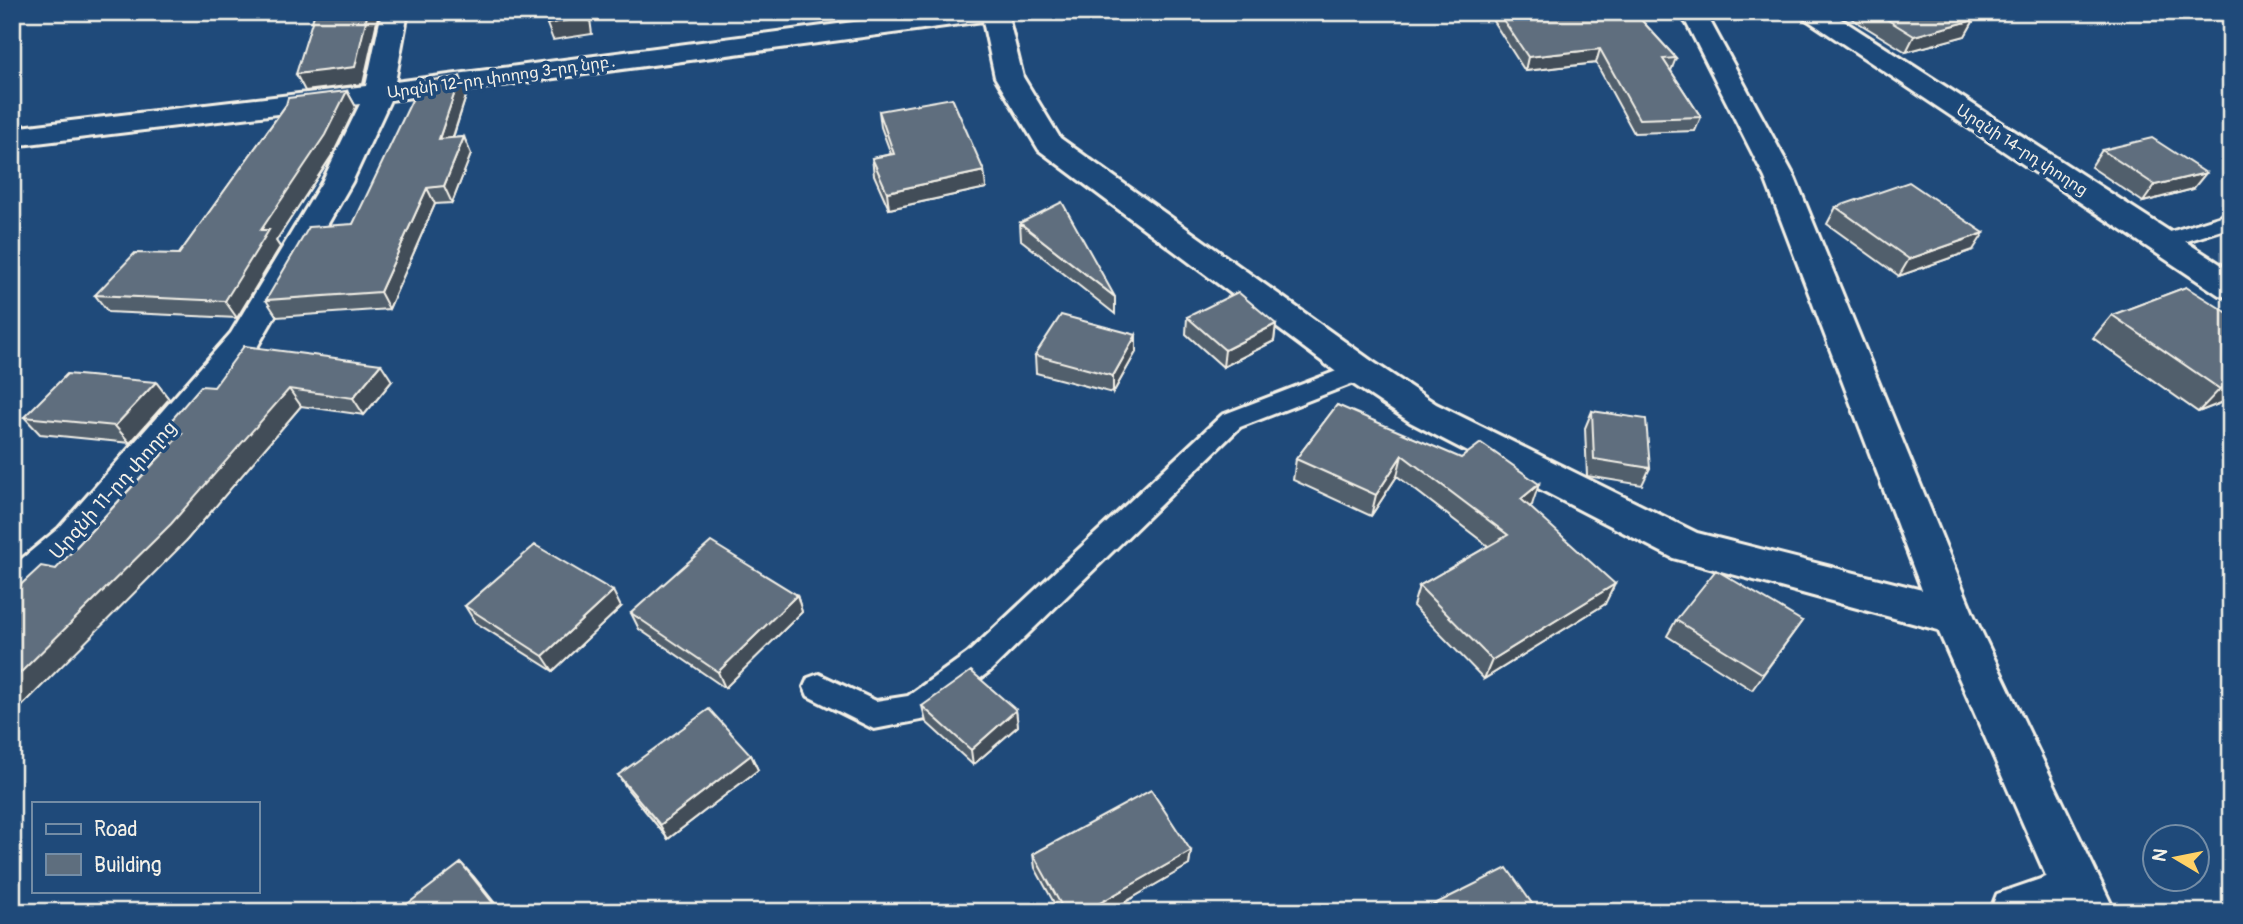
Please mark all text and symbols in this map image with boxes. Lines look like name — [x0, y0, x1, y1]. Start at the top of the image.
street label: Արզնի 12-րդ փողոց 3-րդ նրբ․ — [386, 51, 618, 103]
street label: Արզնի 14-րդ փողոց — [1952, 100, 2092, 200]
street label: Արզնի 11-րդ փողոց — [44, 416, 182, 564]
legend — [32, 802, 259, 892]
text: Road — [94, 816, 138, 843]
north arrow — [2142, 822, 2212, 892]
text: N — [2147, 847, 2173, 864]
text: Building — [94, 852, 161, 879]

